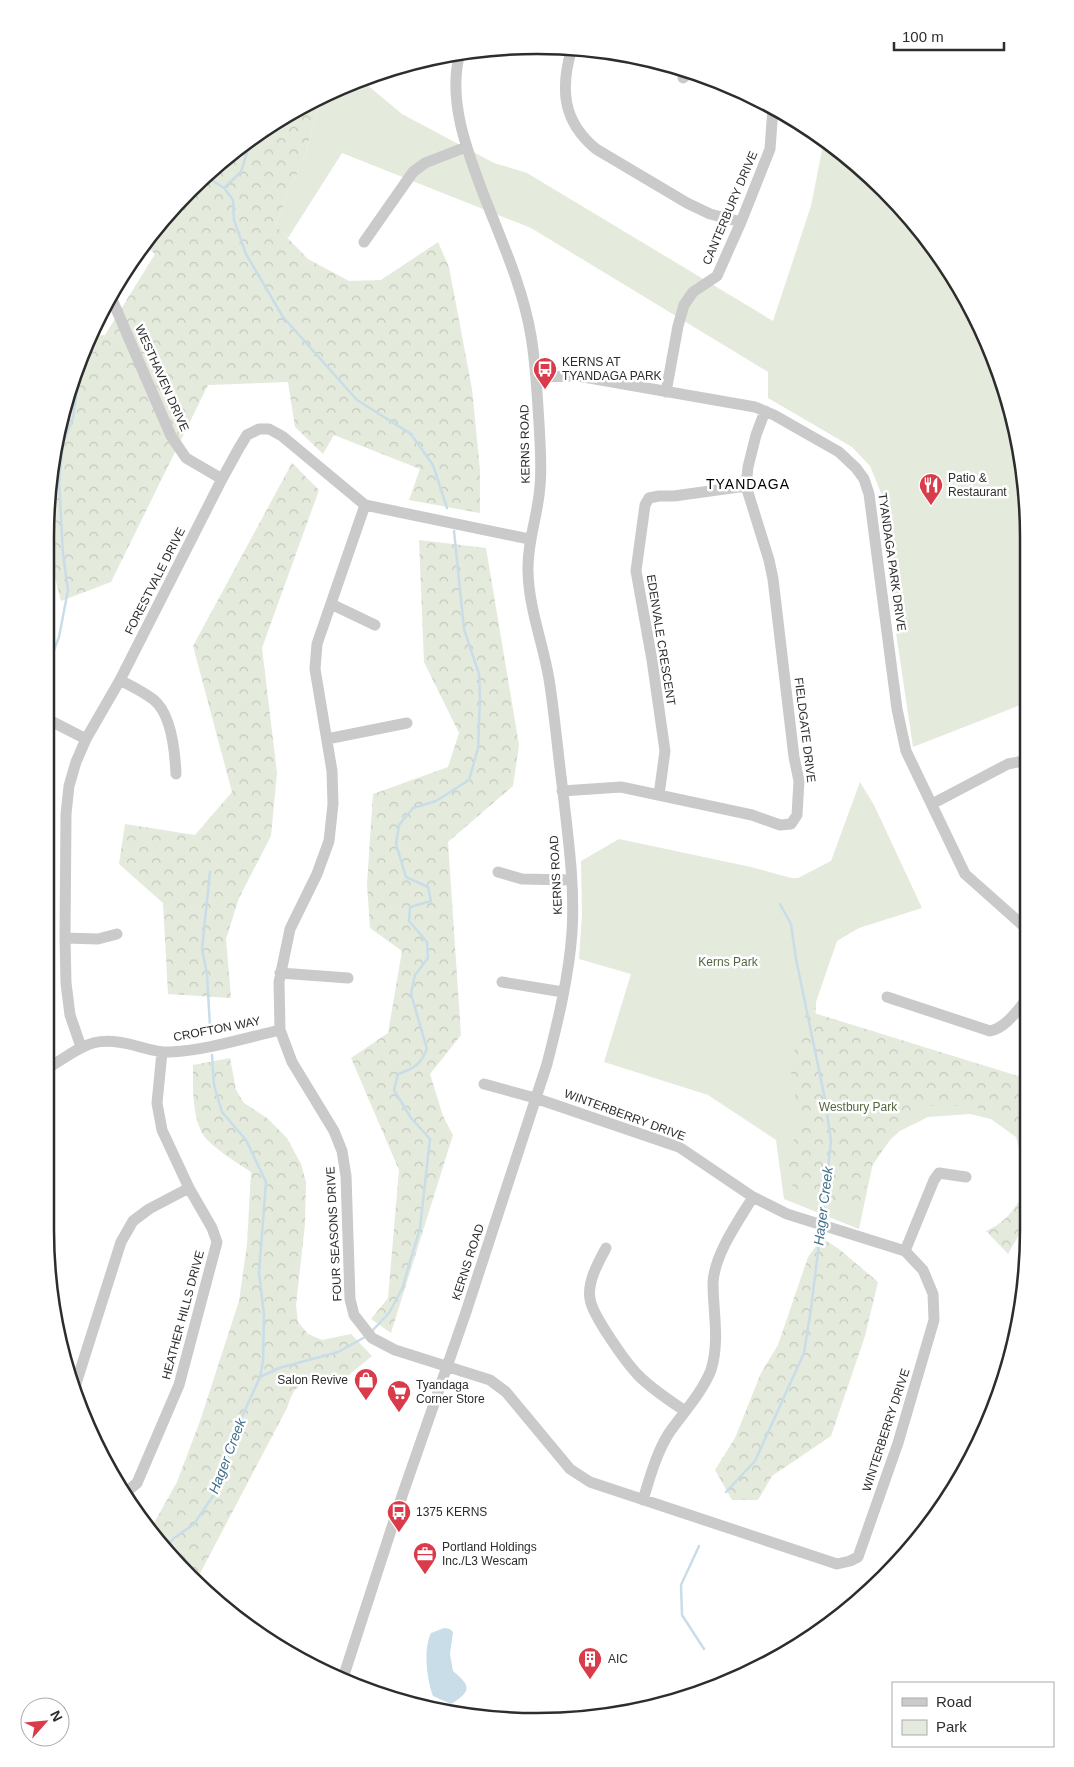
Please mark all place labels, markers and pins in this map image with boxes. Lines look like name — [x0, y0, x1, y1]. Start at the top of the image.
place label: KERNS AT TYANDAGA PARK — [562, 355, 662, 383]
bus stop icon: KERNS AT TYANDAGA PARK — [532, 356, 558, 390]
place label: Patio & Restaurant — [948, 471, 1007, 499]
restaurant icon: Patio & Restaurant — [918, 472, 944, 506]
shop icon: Salon Revive — [353, 1367, 379, 1401]
place label: Salon Revive — [277, 1373, 348, 1387]
place label: Tyandaga Corner Store — [416, 1378, 485, 1406]
supermarket icon: Tyandaga Corner Store — [386, 1379, 412, 1413]
bus stop icon: 1375 KERNS — [386, 1499, 412, 1533]
place label: 1375 KERNS — [416, 1505, 487, 1519]
place label: Portland Holdings Inc./L3 Wescam — [442, 1540, 537, 1568]
office icon: Portland Holdings Inc./L3 Wescam — [412, 1541, 438, 1575]
building icon: AIC — [577, 1646, 603, 1680]
place label: AIC — [608, 1652, 628, 1666]

